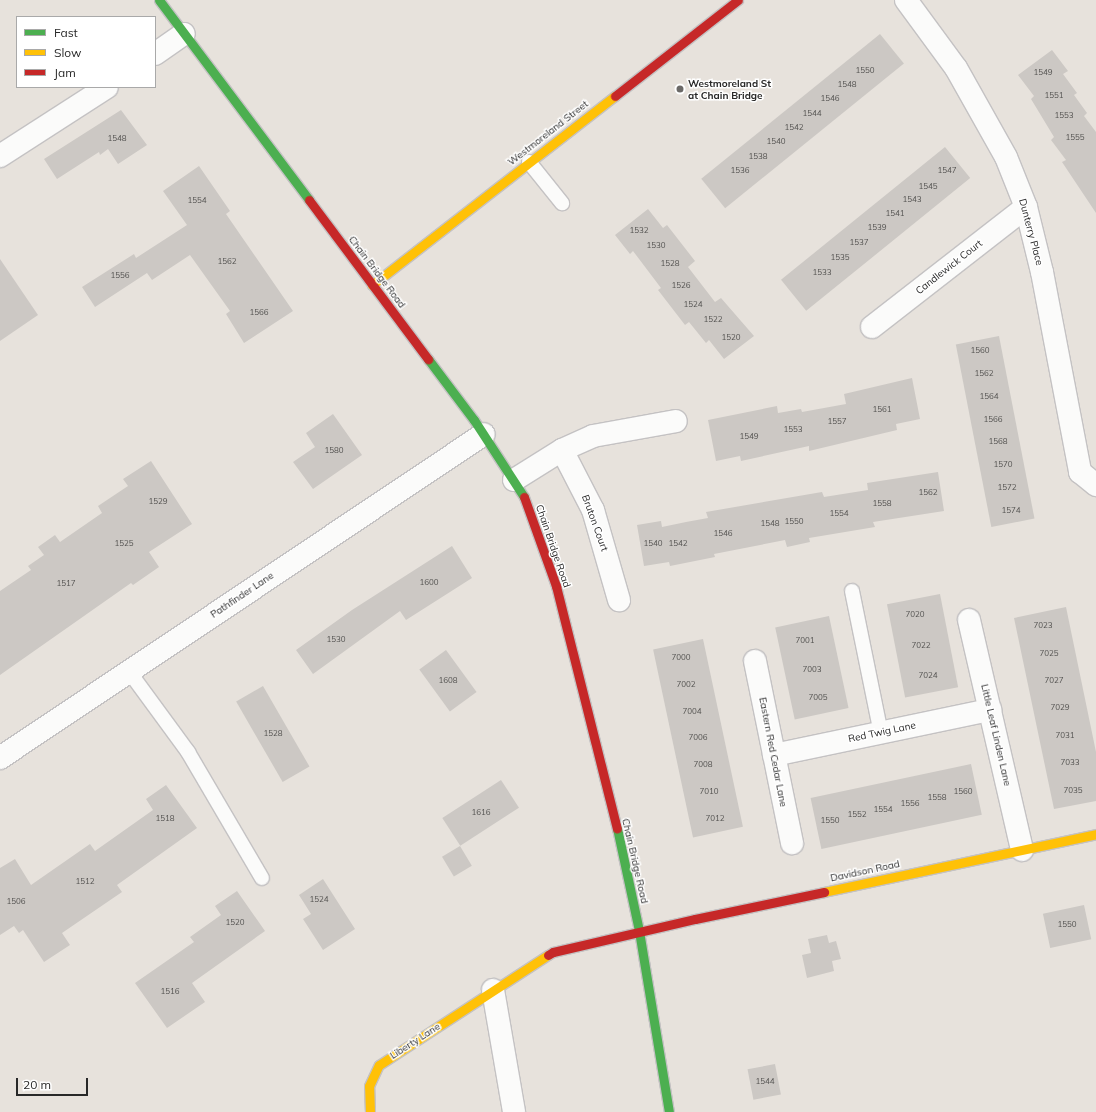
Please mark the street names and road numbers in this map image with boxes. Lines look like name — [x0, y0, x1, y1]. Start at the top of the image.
street label: Westmoreland Street — [506, 98, 590, 168]
street label: Dunterry Place — [1016, 197, 1046, 267]
street label: Chain Bridge Road — [346, 234, 408, 310]
street label: Candlewick Court — [913, 237, 985, 297]
street label: Bruton Court — [579, 493, 611, 553]
street label: Chain Bridge Road — [533, 503, 573, 589]
street label: Pathfinder Lane — [208, 569, 276, 621]
street label: Little Leaf Linden Lane — [978, 683, 1014, 787]
street label: Eastern Red Cedar Lane — [756, 696, 790, 808]
street label: Red Twig Lane — [847, 719, 917, 745]
street label: Chain Bridge Road — [619, 817, 651, 905]
street label: Davidson Road — [829, 858, 901, 884]
street label: Liberty Lane — [388, 1020, 442, 1062]

